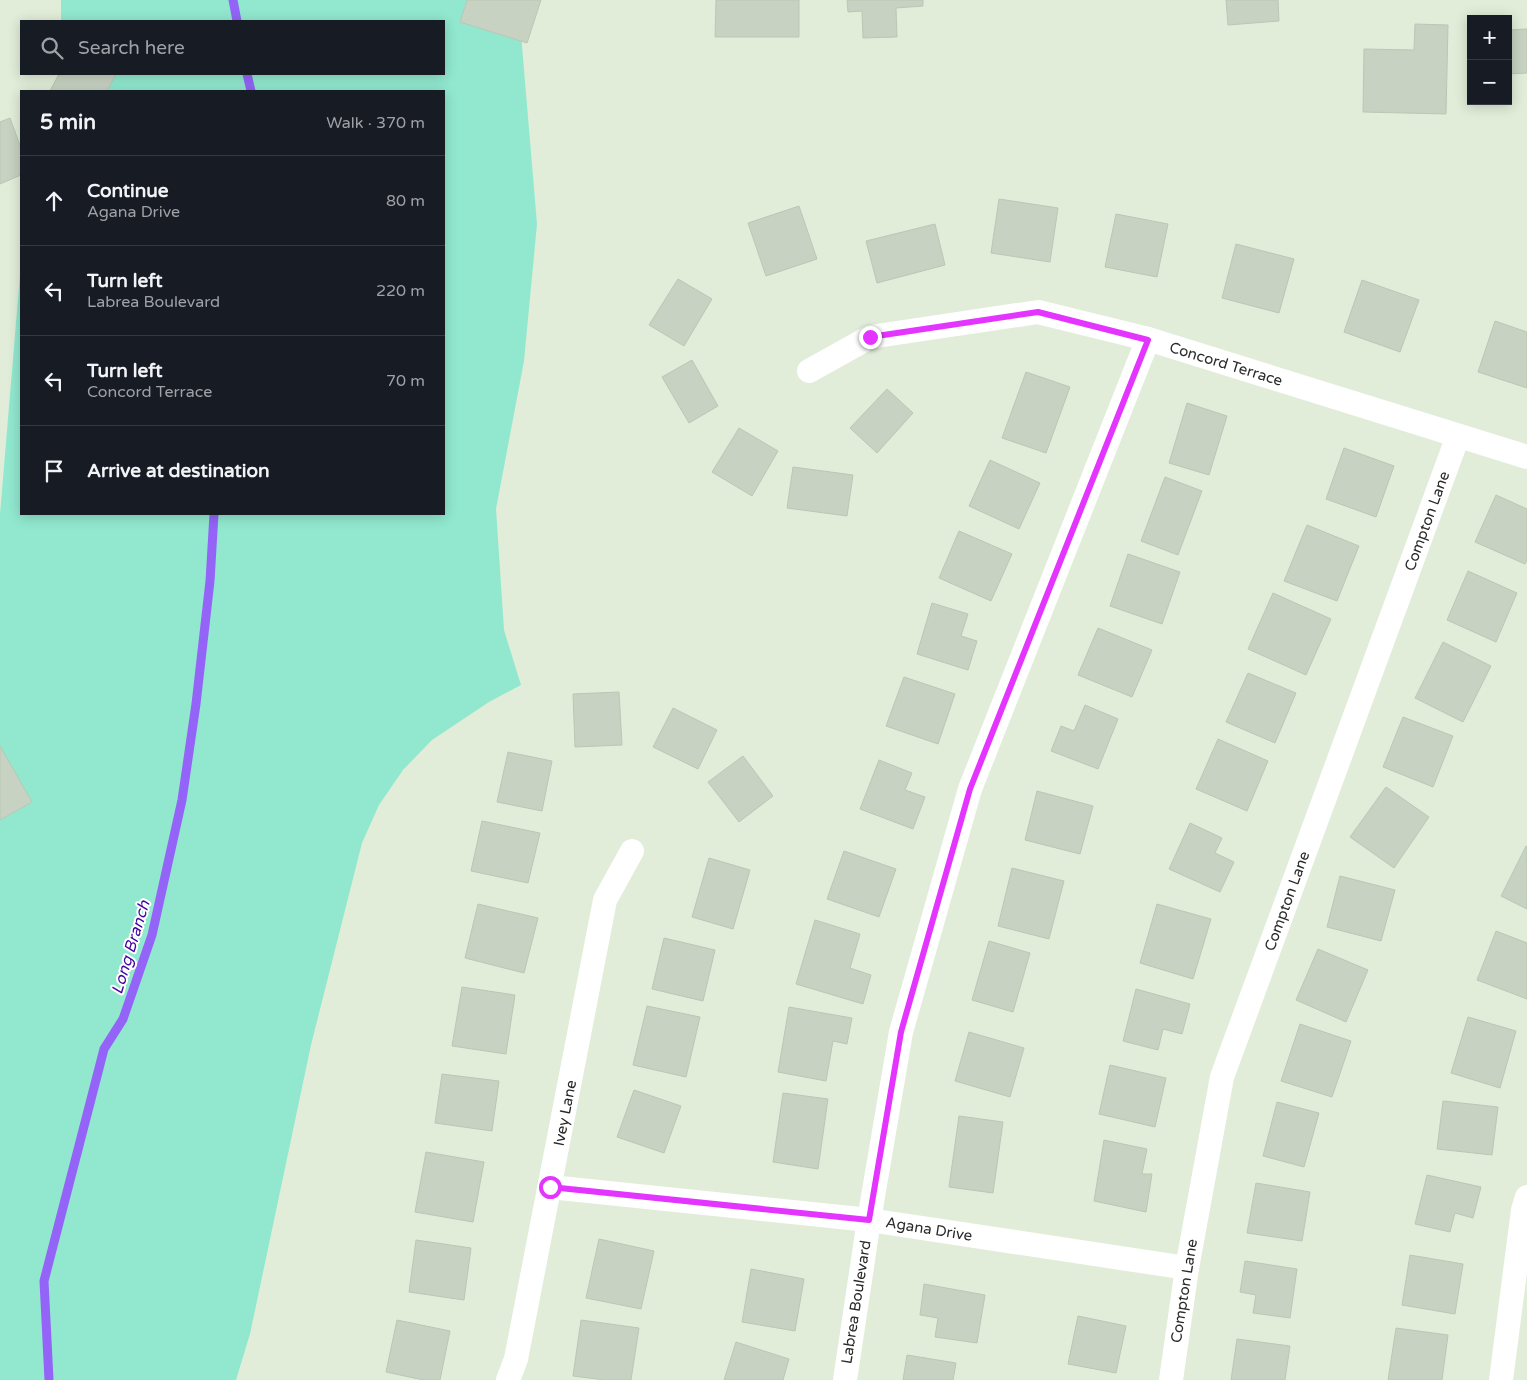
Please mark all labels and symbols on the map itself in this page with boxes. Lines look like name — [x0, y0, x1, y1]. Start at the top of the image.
route end — [859, 326, 882, 349]
street label: Concord Terrace — [1167, 338, 1285, 390]
street label: Compton Lane — [1401, 469, 1453, 573]
street label: Compton Lane — [1261, 849, 1313, 953]
water label: Long Branch — [107, 897, 155, 997]
street label: Ivey Lane — [550, 1078, 580, 1148]
route start — [539, 1176, 562, 1199]
street label: Agana Drive — [884, 1213, 974, 1245]
street label: Compton Lane — [1167, 1238, 1201, 1344]
street label: Labrea Boulevard — [837, 1239, 875, 1365]

